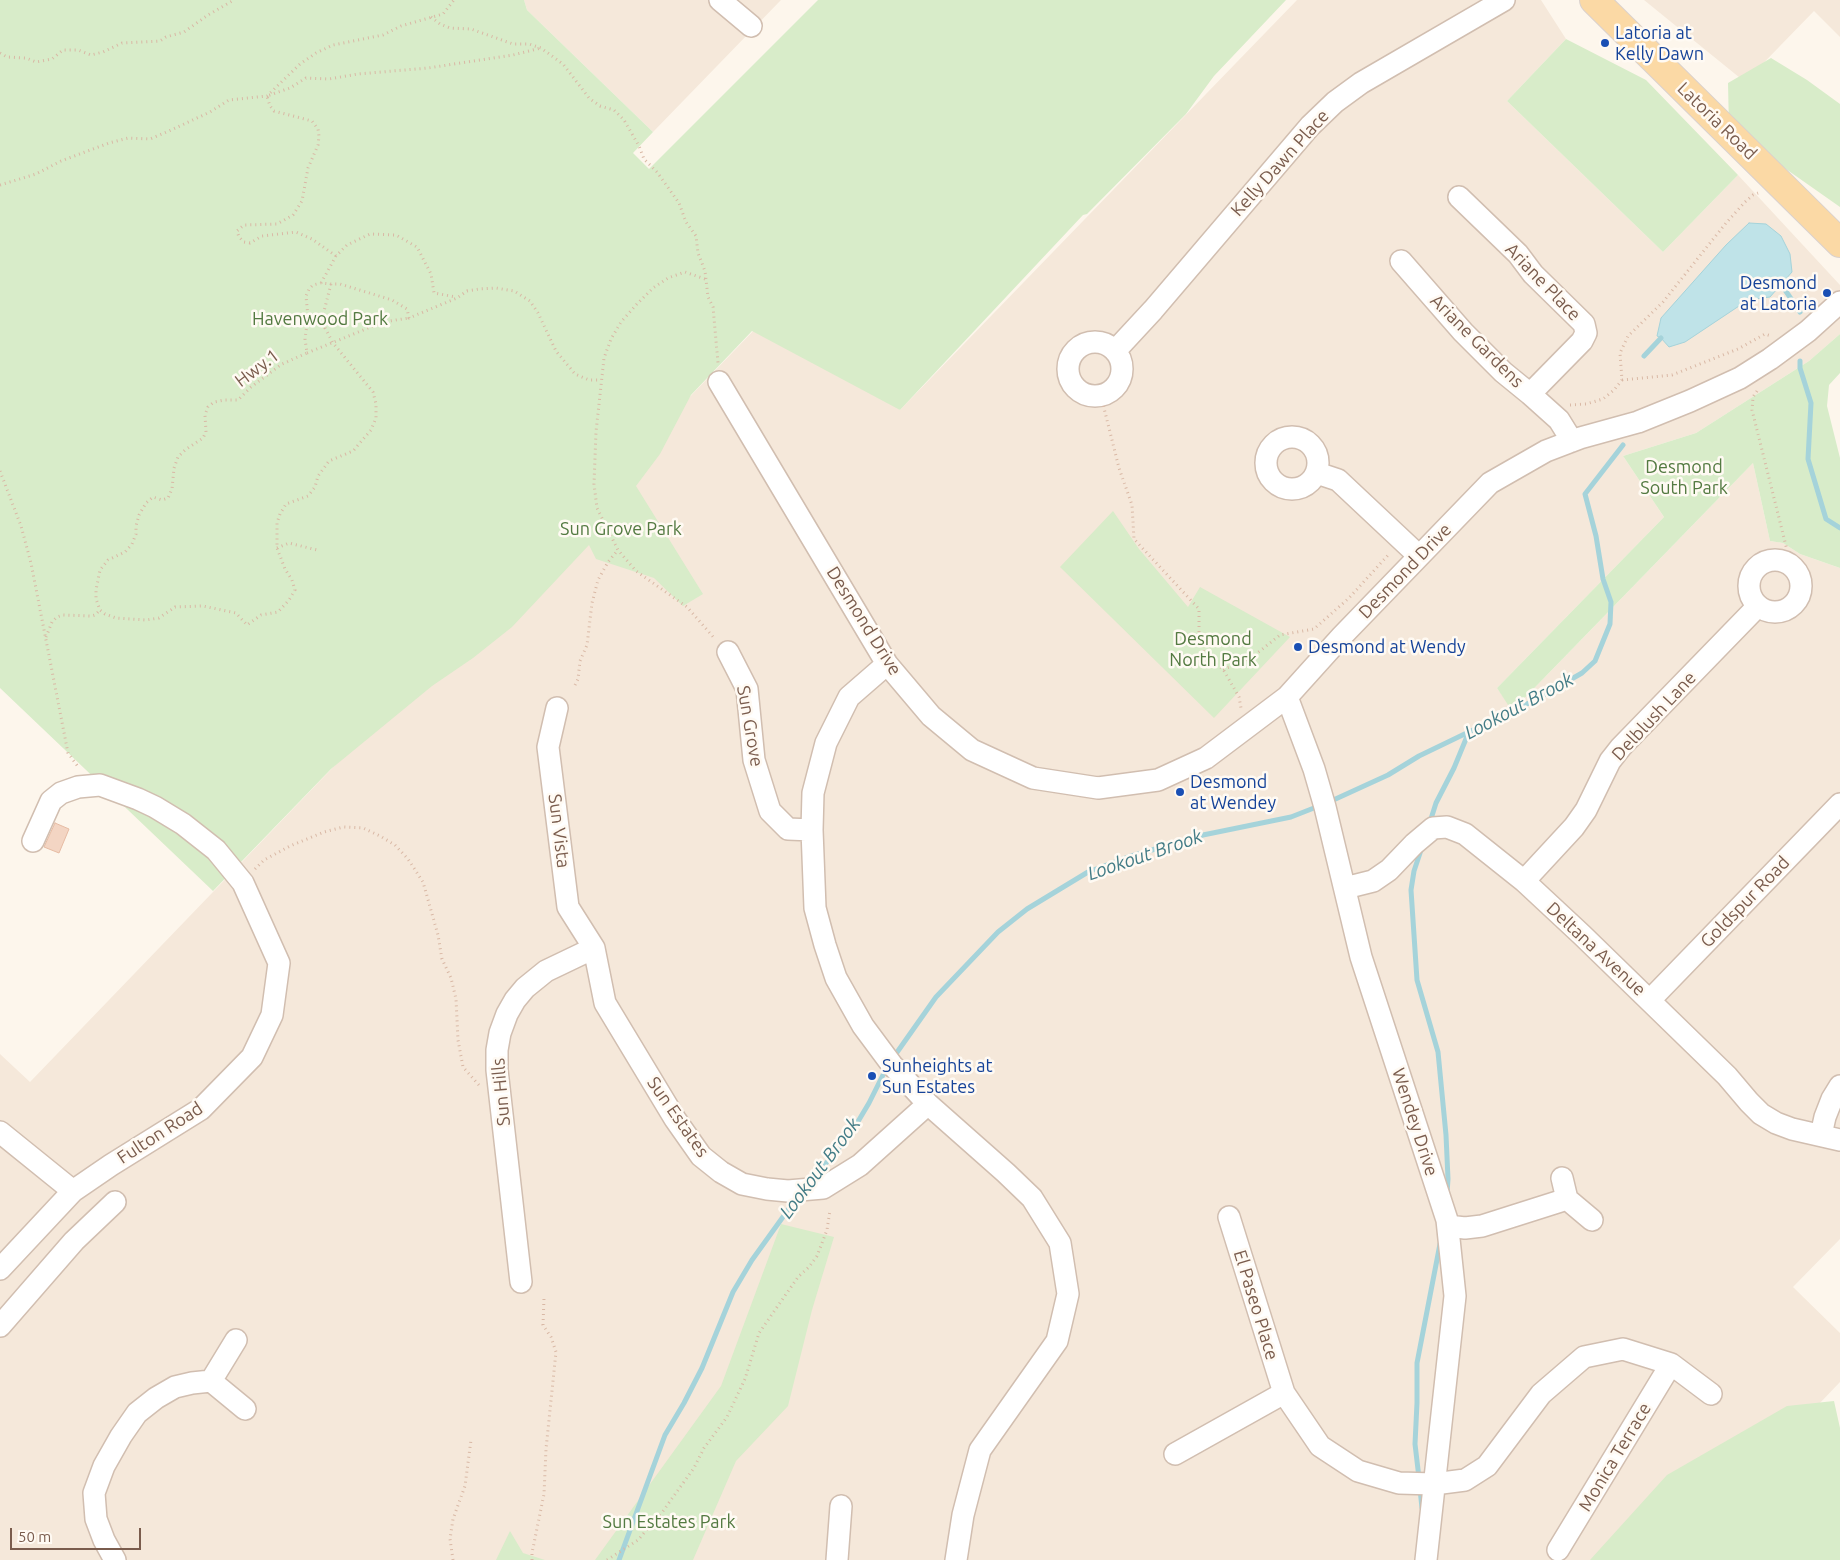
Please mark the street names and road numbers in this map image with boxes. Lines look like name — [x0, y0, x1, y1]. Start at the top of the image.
street label: Latoria Road — [1673, 78, 1761, 164]
street label: Kelly Dawn Place — [1226, 105, 1334, 221]
street label: Ariane Place — [1501, 239, 1585, 325]
street label: Ariane Gardens — [1426, 290, 1528, 392]
street label: Hwy.1 — [231, 344, 283, 392]
street label: Desmond Drive — [1354, 519, 1456, 623]
street label: Desmond Drive — [822, 563, 906, 679]
street label: Delblush Lane — [1607, 667, 1701, 765]
street label: Sun Grove — [732, 684, 768, 768]
street label: Sun Vista — [544, 793, 574, 869]
street label: Goldspur Road — [1696, 852, 1794, 952]
street label: Deltana Avenue — [1542, 897, 1650, 1001]
street label: Sun Hills — [487, 1057, 515, 1127]
street label: Wendey Drive — [1387, 1065, 1443, 1179]
street label: Sun Estates — [642, 1073, 714, 1161]
street label: Fulton Road — [113, 1097, 207, 1169]
street label: El Paseo Place — [1229, 1247, 1283, 1363]
street label: Monica Terrace — [1574, 1399, 1656, 1515]

